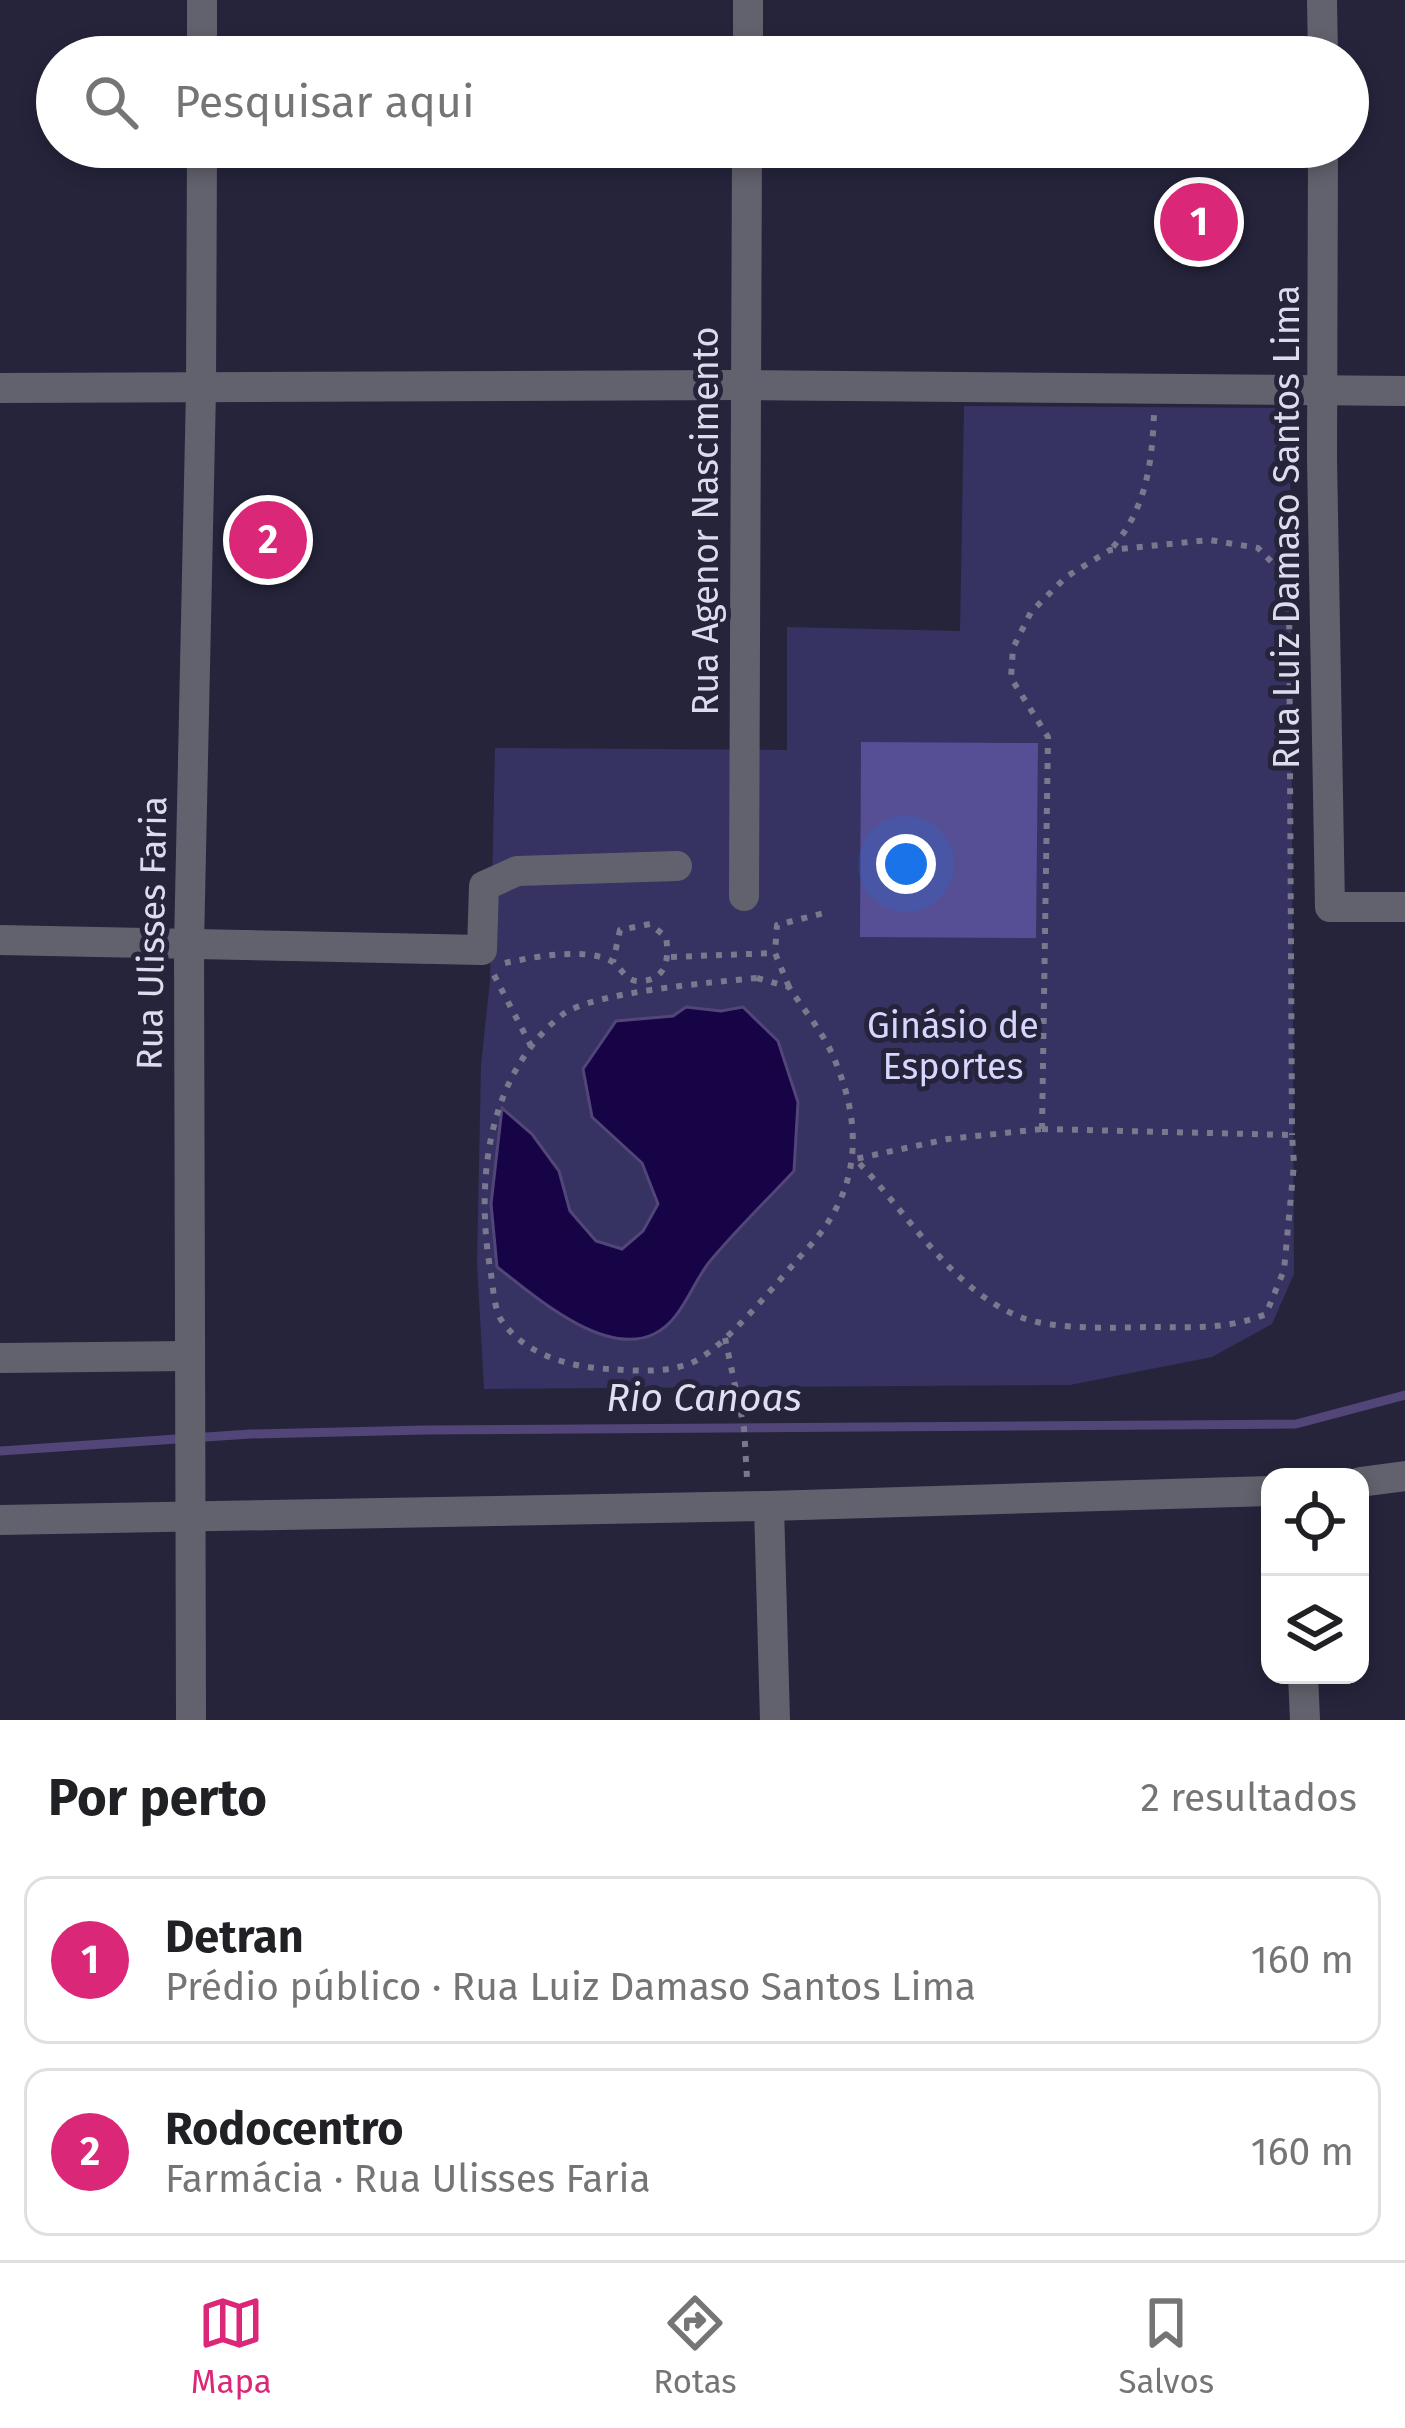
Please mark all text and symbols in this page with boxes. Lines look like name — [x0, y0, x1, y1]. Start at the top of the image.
search box — [36, 36, 1369, 168]
icon: search — [78, 69, 144, 135]
text: Pesquisar aqui — [174, 75, 475, 129]
pin: 1 — [1160, 177, 1238, 267]
street label: Rua Luiz Damaso Santos Lima — [1265, 285, 1309, 769]
street label: Rua Agenor Nascimento — [684, 327, 728, 715]
pin: 2 — [229, 495, 307, 585]
street label: Rua Ulisses Faria — [128, 795, 176, 1071]
your location — [876, 834, 936, 894]
park label: Ginásio de Esportes — [867, 1004, 1039, 1089]
water label: Rio Canoas — [606, 1375, 802, 1421]
map controls — [1261, 1468, 1369, 1684]
button: locate — [1261, 1468, 1369, 1576]
button: layers — [1261, 1576, 1369, 1684]
text: Por perto — [48, 1767, 267, 1829]
text: 2 resultados — [1141, 1775, 1357, 1821]
text: Detran — [165, 1910, 304, 1964]
text: 1 — [81, 1937, 99, 1983]
text: 160 m — [1251, 1937, 1354, 1983]
text: Prédio público · Rua Luiz Damaso Santos Lima — [165, 1964, 976, 2010]
text: Rodocentro — [165, 2102, 403, 2156]
text: 2 — [80, 2129, 100, 2175]
text: 160 m — [1251, 2129, 1354, 2175]
text: Farmácia · Rua Ulisses Faria — [165, 2156, 651, 2202]
tab: Mapa — [191, 2290, 272, 2402]
tab: Rotas — [653, 2290, 737, 2402]
tab: Salvos — [1118, 2290, 1214, 2402]

